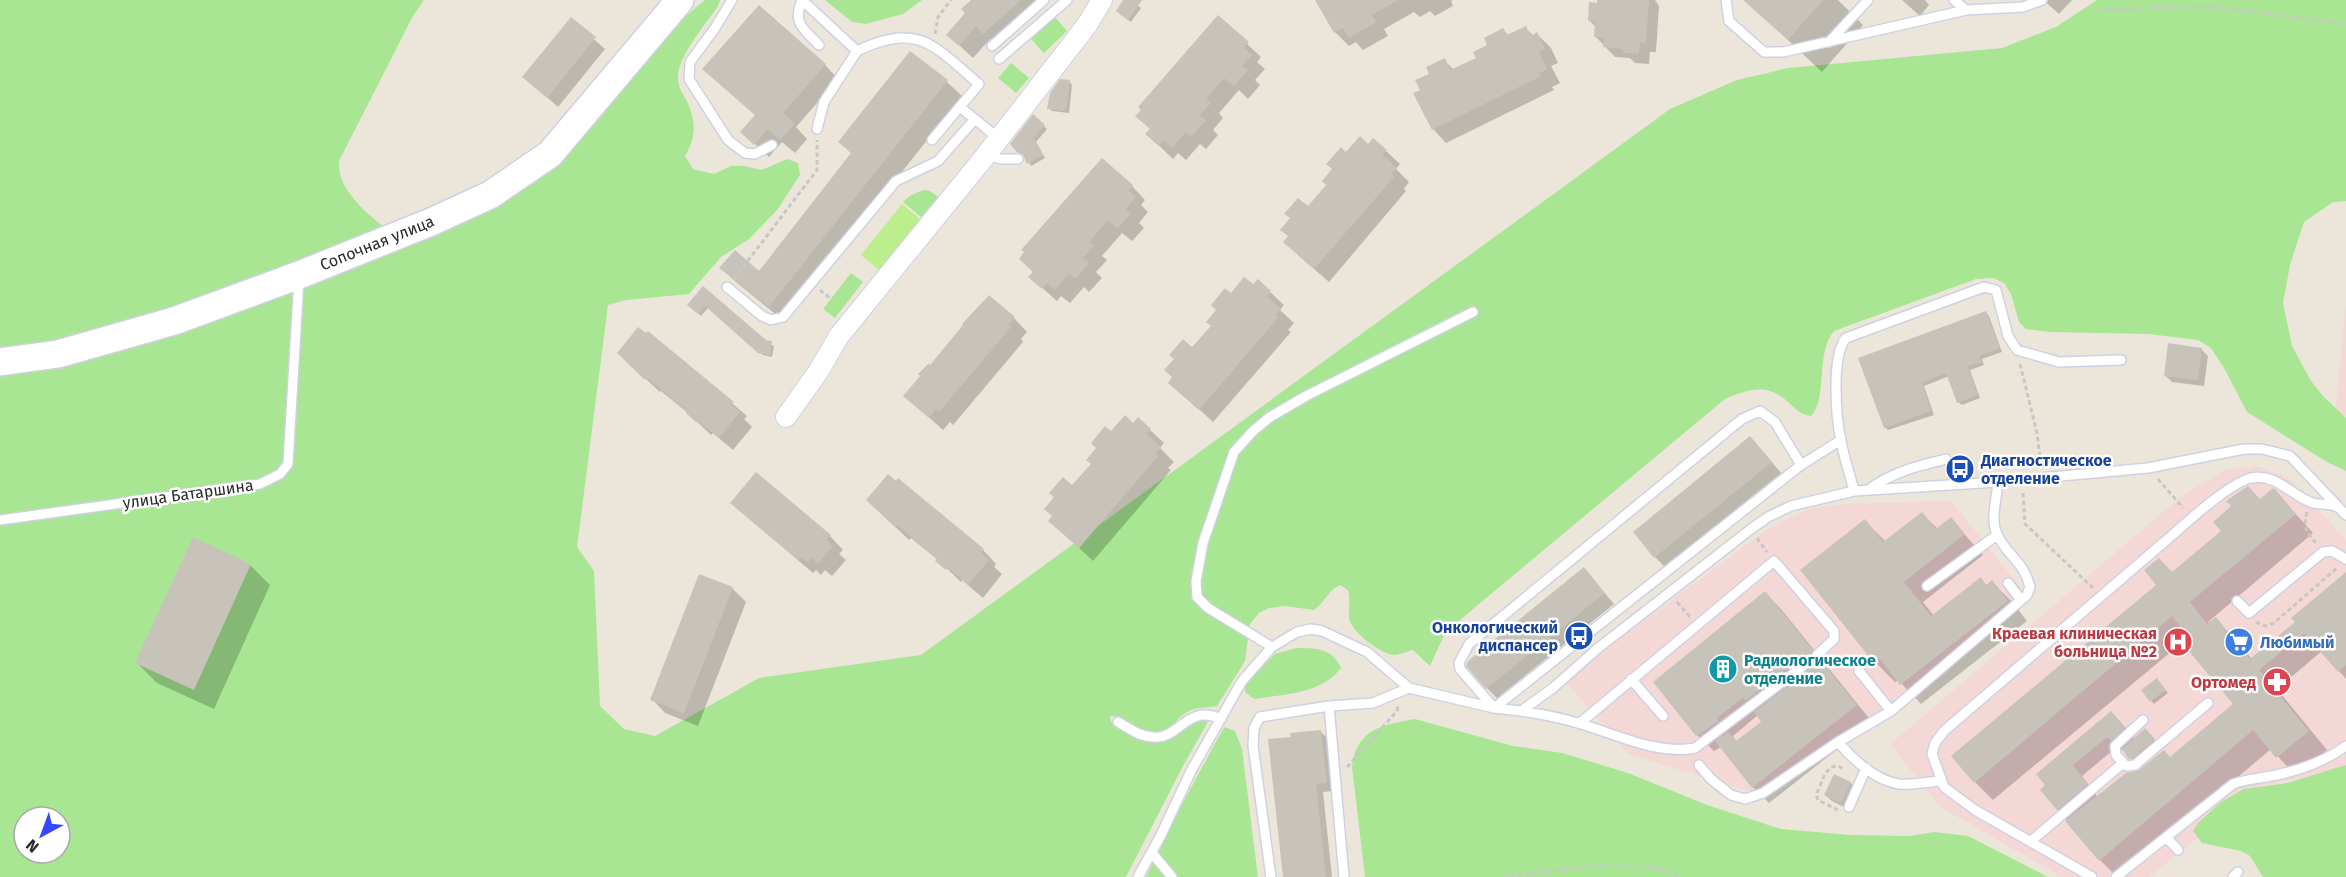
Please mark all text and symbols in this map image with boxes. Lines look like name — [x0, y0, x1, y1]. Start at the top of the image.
street label: Сопочная улица — [317, 211, 437, 275]
place label: Диагностическое отделение — [1980, 451, 2112, 488]
bus stop icon: Диагностическое отделение — [1944, 453, 1976, 485]
street label: улица Батаршина — [121, 475, 255, 513]
place label: Онкологический диспансер — [1432, 618, 1558, 655]
bus stop icon: Онкологический диспансер — [1563, 620, 1595, 652]
place label: Краевая клиническая больница №2 — [1992, 624, 2157, 661]
hospital icon: Краевая клиническая больница №2 — [2162, 626, 2194, 658]
supermarket icon: Любимый — [2223, 626, 2255, 658]
place label: Любимый — [2260, 633, 2334, 652]
place label: Радиологическое отделение — [1744, 651, 1876, 688]
building icon: Радиологическое отделение — [1707, 653, 1739, 685]
pharmacy icon: Ортомед — [2261, 666, 2293, 698]
place label: Ортомед — [2191, 673, 2256, 692]
north arrow — [12, 805, 72, 865]
text: N — [22, 835, 43, 857]

